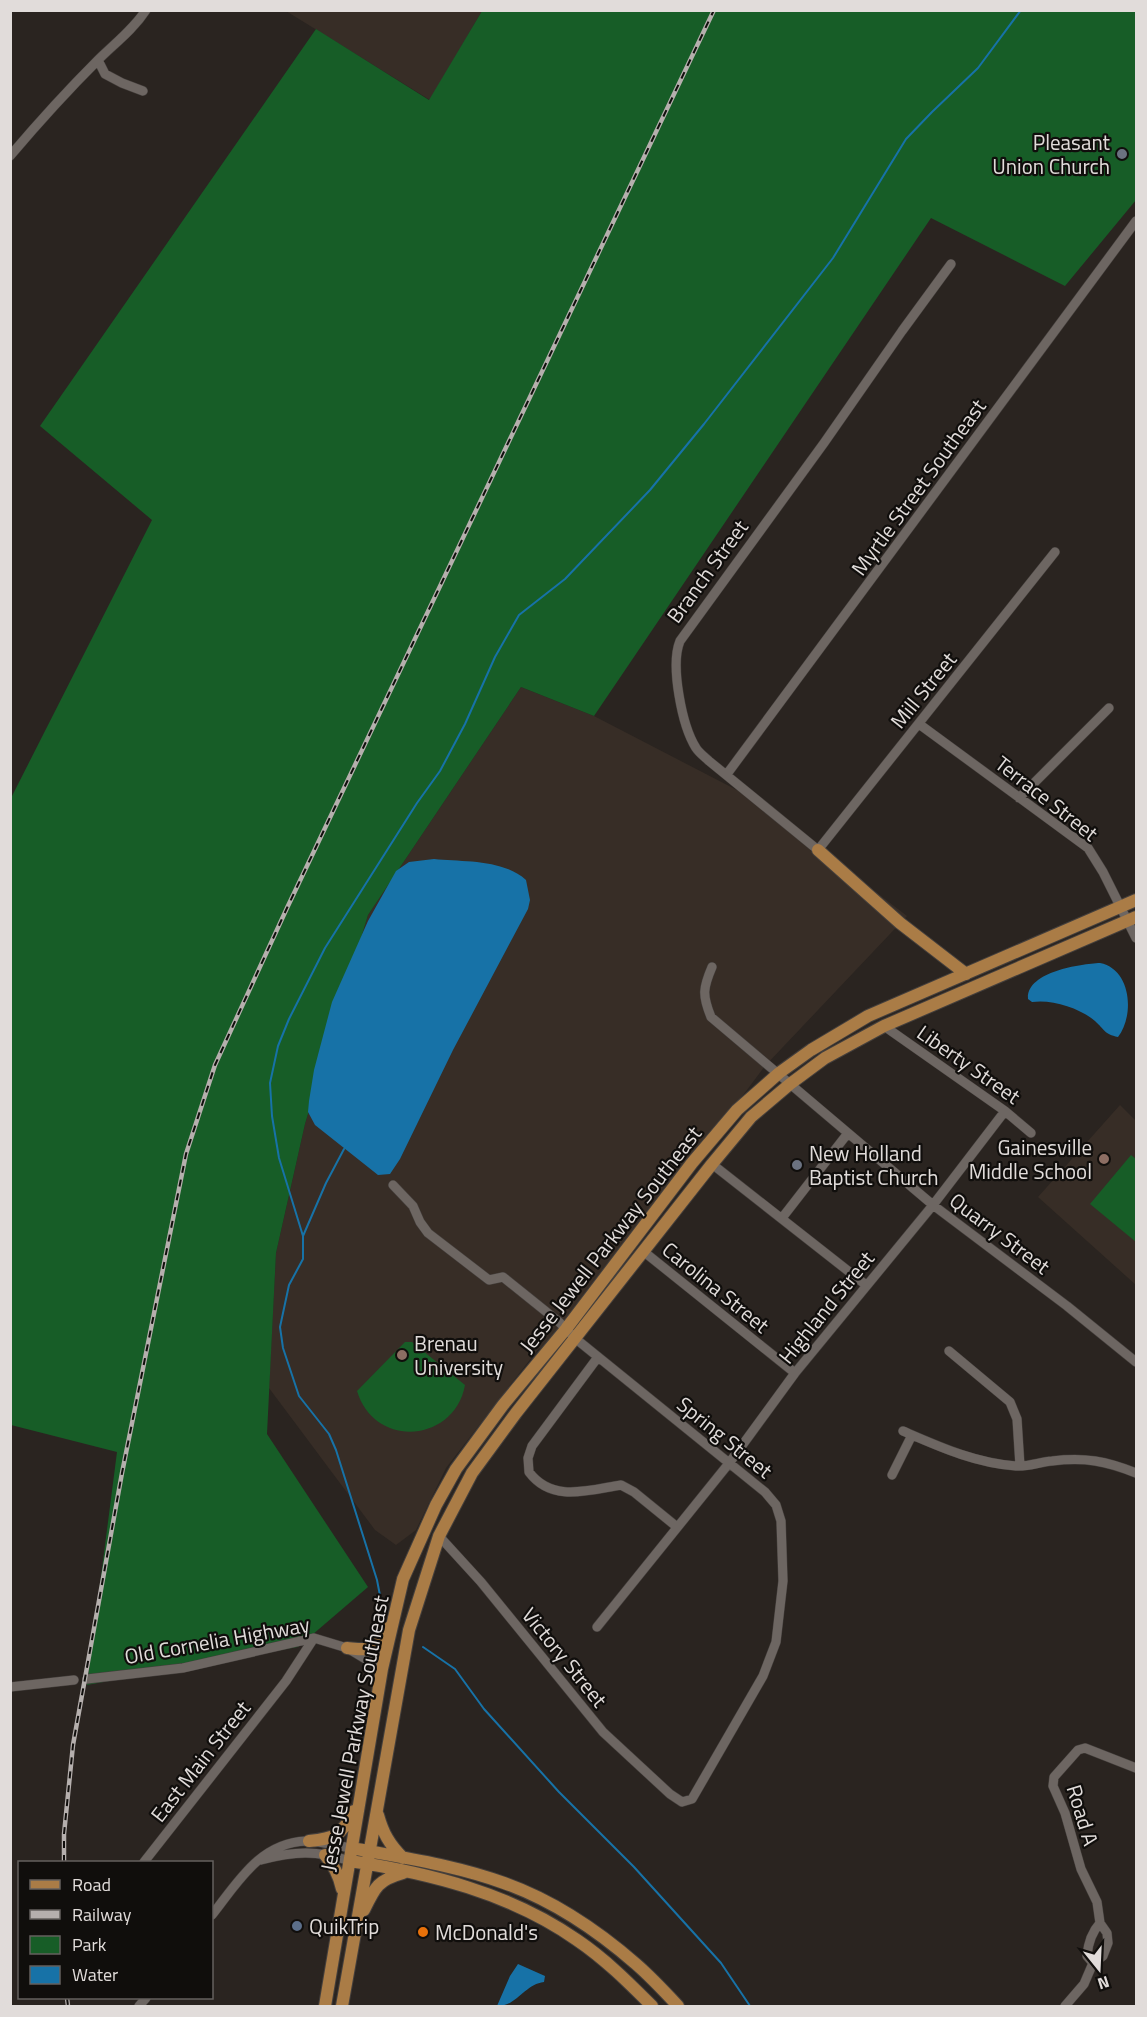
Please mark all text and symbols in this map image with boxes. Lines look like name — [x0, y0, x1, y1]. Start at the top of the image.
place label: Pleasant Union Church — [992, 126, 1111, 182]
marker: Pleasant Union Church — [1115, 147, 1129, 161]
street label: Myrtle Street Southeast — [843, 391, 994, 582]
street label: Branch Street — [658, 512, 756, 629]
street label: Mill Street — [882, 644, 964, 735]
street label: Terrace Street — [989, 747, 1106, 849]
street label: Liberty Street — [911, 1017, 1028, 1112]
street label: Jesse Jewell Parkway Southeast — [511, 1118, 709, 1359]
place label: Gainesville Middle School — [969, 1131, 1092, 1187]
place label: New Holland Baptist Church — [809, 1137, 939, 1193]
marker: Gainesville Middle School — [1097, 1152, 1111, 1166]
marker: New Holland Baptist Church — [790, 1158, 804, 1172]
street label: Quarry Street — [943, 1184, 1058, 1282]
street label: Carolina Street — [655, 1234, 777, 1341]
street label: Highland Street — [770, 1243, 882, 1370]
place label: Brenau University — [414, 1327, 503, 1383]
marker: Brenau University — [395, 1348, 409, 1362]
street label: Spring Street — [670, 1388, 780, 1486]
street label: Jesse Jewell Parkway Southeast — [312, 1592, 397, 1874]
street label: Victory Street — [515, 1600, 616, 1714]
street label: Old Cornelia Highway — [122, 1608, 312, 1672]
street label: East Main Street — [142, 1693, 258, 1829]
street label: Road A — [1059, 1780, 1108, 1850]
legend — [18, 1861, 213, 1999]
text: Road — [72, 1871, 111, 1898]
text: Railway — [72, 1901, 132, 1928]
place label: QuikTrip — [309, 1910, 379, 1942]
place label: McDonald's — [435, 1916, 538, 1948]
marker: QuikTrip — [290, 1919, 304, 1933]
marker: McDonald's — [416, 1925, 430, 1939]
text: Park — [72, 1931, 107, 1958]
north arrow — [1069, 1939, 1129, 1999]
text: Water — [72, 1961, 118, 1988]
text: N — [1095, 1970, 1113, 1996]

